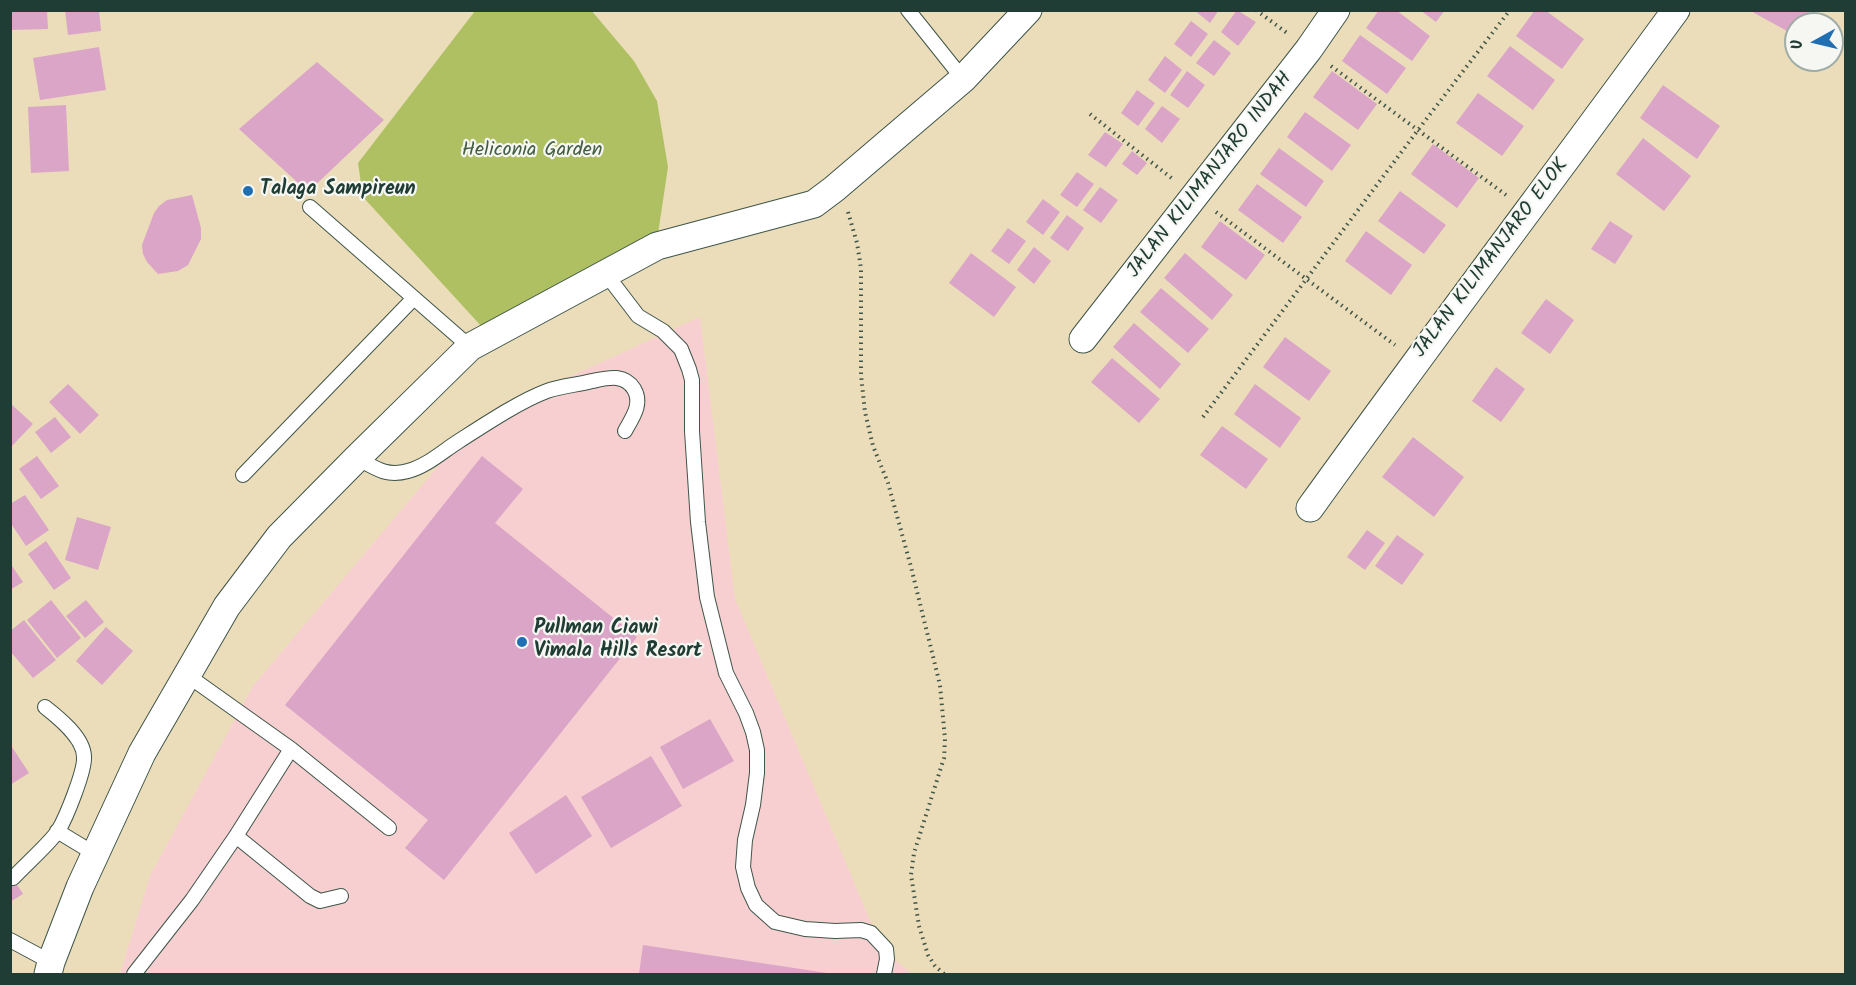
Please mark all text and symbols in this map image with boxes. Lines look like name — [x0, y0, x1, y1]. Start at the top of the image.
north arrow — [1784, 12, 1844, 72]
text: U — [1785, 38, 1811, 51]
street label: JALAN KILIMANJARO INDAH — [1123, 68, 1299, 284]
park label: Heliconia Garden — [462, 140, 602, 164]
street label: JALAN KILIMANJARO ELOK — [1409, 155, 1575, 363]
place label: Talaga Sampireun — [260, 179, 415, 203]
marker: Talaga Sampireun — [241, 184, 255, 198]
place label: Pullman Ciawi Vimala Hills Resort — [534, 618, 702, 665]
marker: Pullman Ciawi Vimala Hills Resort — [515, 635, 529, 649]

